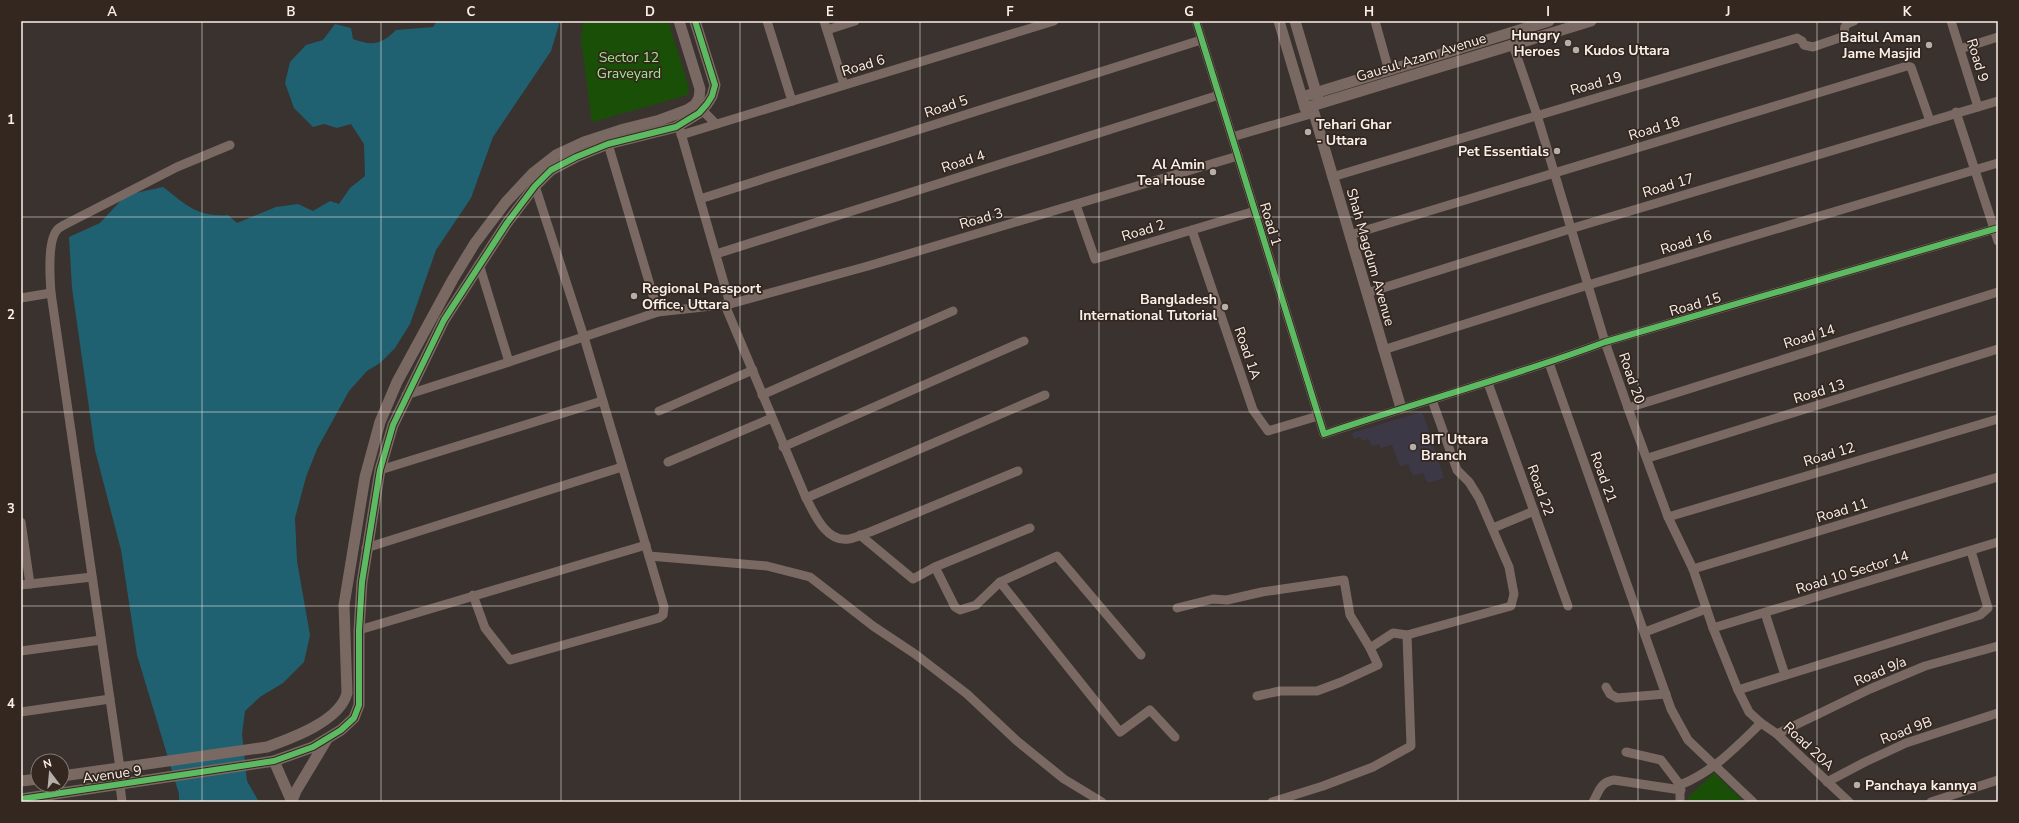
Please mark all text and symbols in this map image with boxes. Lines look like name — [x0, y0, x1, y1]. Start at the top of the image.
text: A — [107, 3, 117, 21]
text: B — [287, 3, 296, 21]
text: C — [467, 3, 476, 21]
text: D — [645, 3, 655, 21]
text: E — [826, 3, 834, 21]
text: F — [1006, 3, 1014, 21]
text: G — [1184, 3, 1194, 21]
text: H — [1364, 3, 1374, 21]
text: I — [1546, 3, 1550, 21]
text: J — [1725, 3, 1730, 21]
text: K — [1903, 3, 1912, 21]
place label: Hungry Heroes — [1511, 26, 1561, 61]
place label: Baitul Aman Jame Masjid — [1840, 28, 1921, 63]
street label: Gausul Azam Avenue — [1354, 29, 1488, 86]
street label: Road 9 — [1962, 36, 1993, 84]
marker: Hungry Heroes — [1563, 38, 1573, 48]
marker: Baitul Aman Jame Masjid — [1924, 40, 1934, 50]
place label: Kudos Uttara — [1584, 41, 1670, 60]
marker: Kudos Uttara — [1571, 45, 1581, 55]
park label: Sector 12 Graveyard — [597, 48, 661, 83]
street label: Road 6 — [839, 50, 887, 81]
street label: Road 19 — [1568, 67, 1624, 100]
street label: Road 5 — [922, 91, 970, 122]
text: 1 — [7, 111, 15, 129]
street label: Road 18 — [1626, 112, 1682, 145]
place label: Tehari Ghar - Uttara — [1316, 115, 1392, 150]
marker: Tehari Ghar - Uttara — [1303, 127, 1313, 137]
place label: Pet Essentials — [1458, 142, 1549, 161]
street label: Road 4 — [939, 146, 987, 177]
marker: Pet Essentials — [1552, 146, 1562, 156]
place label: Al Amin Tea House — [1137, 155, 1205, 190]
marker: Al Amin Tea House — [1208, 167, 1218, 177]
street label: Road 17 — [1640, 169, 1696, 202]
street label: Shah Magdum Avenue — [1342, 186, 1399, 328]
street label: Road 1 — [1255, 200, 1286, 248]
street label: Road 3 — [957, 203, 1005, 234]
street label: Road 2 — [1119, 215, 1167, 246]
street label: Road 16 — [1658, 226, 1714, 259]
place label: Regional Passport Office, Uttara — [642, 279, 762, 314]
street label: Road 15 — [1667, 288, 1723, 321]
place label: Bangladesh International Tutorial — [1079, 290, 1218, 325]
marker: Regional Passport Office, Uttara — [629, 291, 639, 301]
marker: Bangladesh International Tutorial — [1220, 302, 1230, 312]
text: 2 — [7, 306, 15, 324]
street label: Road 14 — [1781, 320, 1837, 353]
street label: Road 1A — [1230, 324, 1265, 382]
street label: Road 20 — [1614, 350, 1649, 406]
street label: Road 13 — [1791, 375, 1847, 408]
place label: BIT Uttara Branch — [1421, 430, 1488, 465]
street label: Road 12 — [1801, 438, 1857, 471]
marker: BIT Uttara Branch — [1408, 442, 1418, 452]
street label: Road 21 — [1586, 449, 1622, 505]
street label: Road 22 — [1523, 462, 1559, 518]
street label: Road 11 — [1814, 494, 1870, 527]
text: 3 — [7, 500, 15, 518]
street label: Road 10 Sector 14 — [1793, 546, 1911, 599]
street label: Road 9/a — [1851, 652, 1909, 691]
text: 4 — [7, 695, 15, 713]
street label: Road 9B — [1878, 712, 1935, 749]
street label: Road 20A — [1779, 718, 1838, 775]
north arrow — [30, 753, 70, 793]
text: N — [41, 756, 53, 772]
street label: Avenue 9 — [81, 761, 143, 788]
place label: Panchaya kannya — [1865, 776, 1977, 795]
marker: Panchaya kannya — [1852, 780, 1862, 790]

